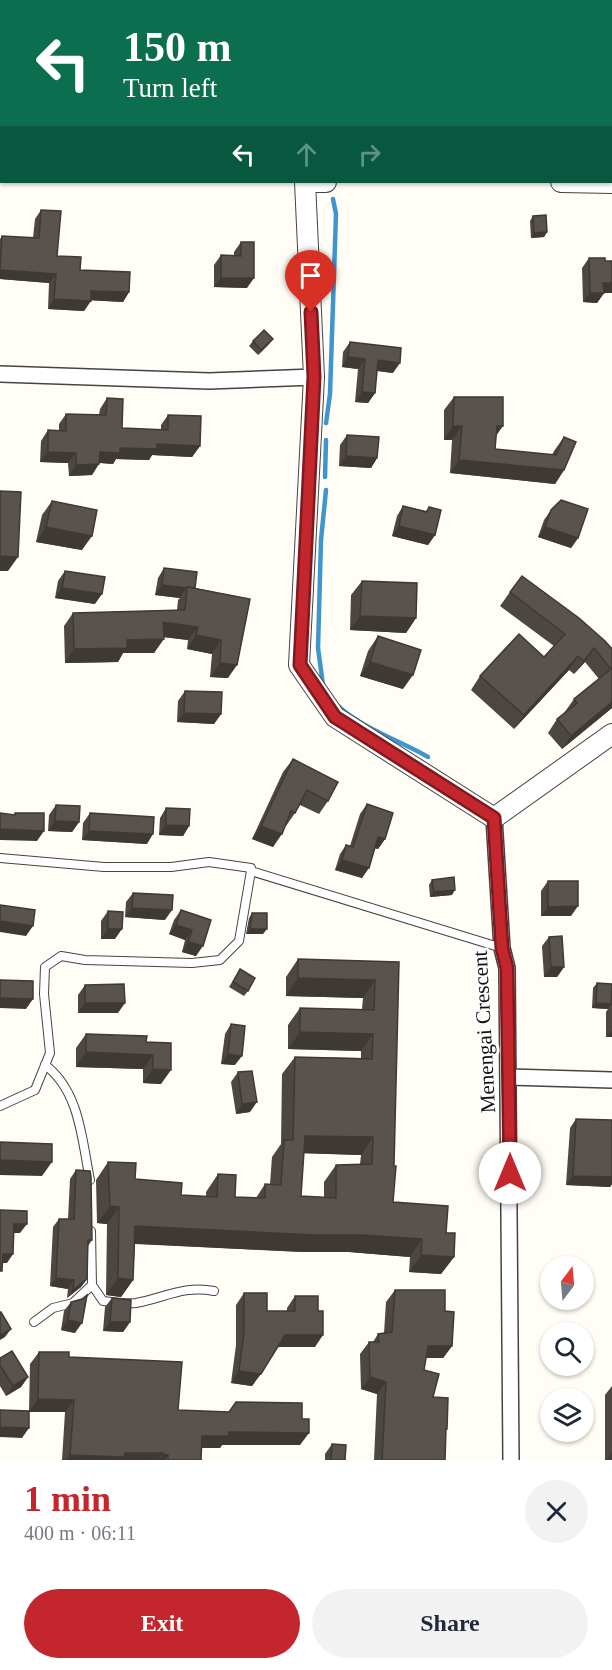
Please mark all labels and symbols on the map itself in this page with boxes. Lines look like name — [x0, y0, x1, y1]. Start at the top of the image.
pin — [285, 250, 336, 312]
street label: Menengai Crescent — [468, 950, 500, 1114]
position arrow — [478, 1141, 542, 1205]
north arrow — [540, 1256, 594, 1310]

